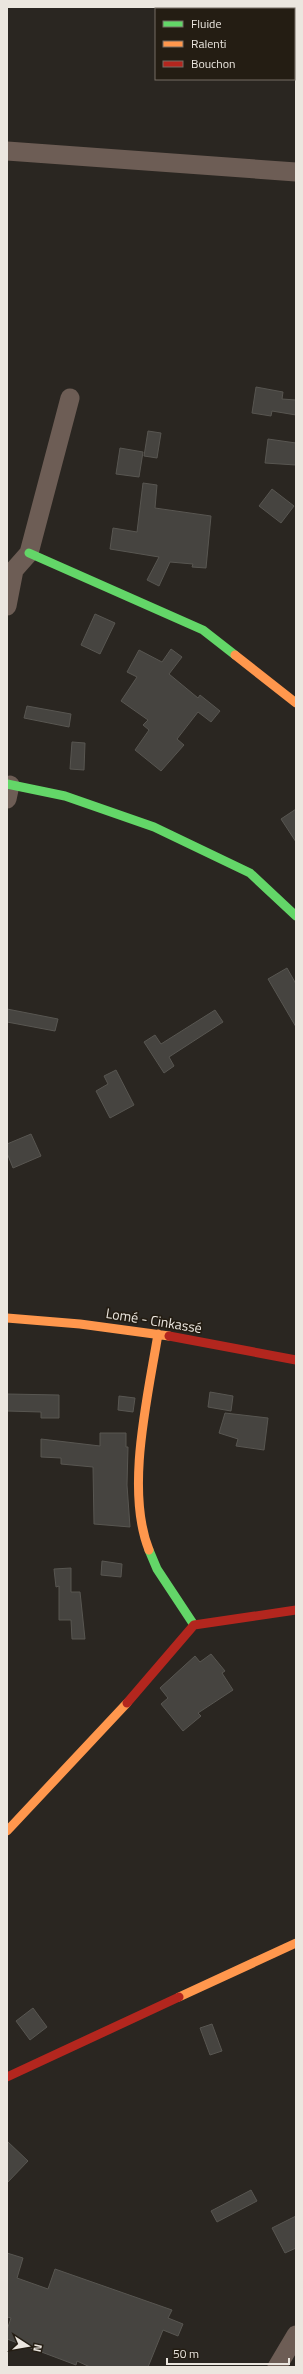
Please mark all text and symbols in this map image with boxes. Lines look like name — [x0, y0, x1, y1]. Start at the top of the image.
legend — [155, 8, 295, 80]
text: Fluide — [191, 14, 222, 33]
text: Ralenti — [191, 34, 226, 53]
text: Bouchon — [191, 54, 236, 73]
street label: Lomé - Cinkassé — [104, 1302, 204, 1338]
north arrow — [8, 2326, 48, 2366]
scale bar — [167, 2340, 289, 2366]
text: N — [29, 2343, 46, 2353]
text: 50 m — [173, 2344, 199, 2363]

